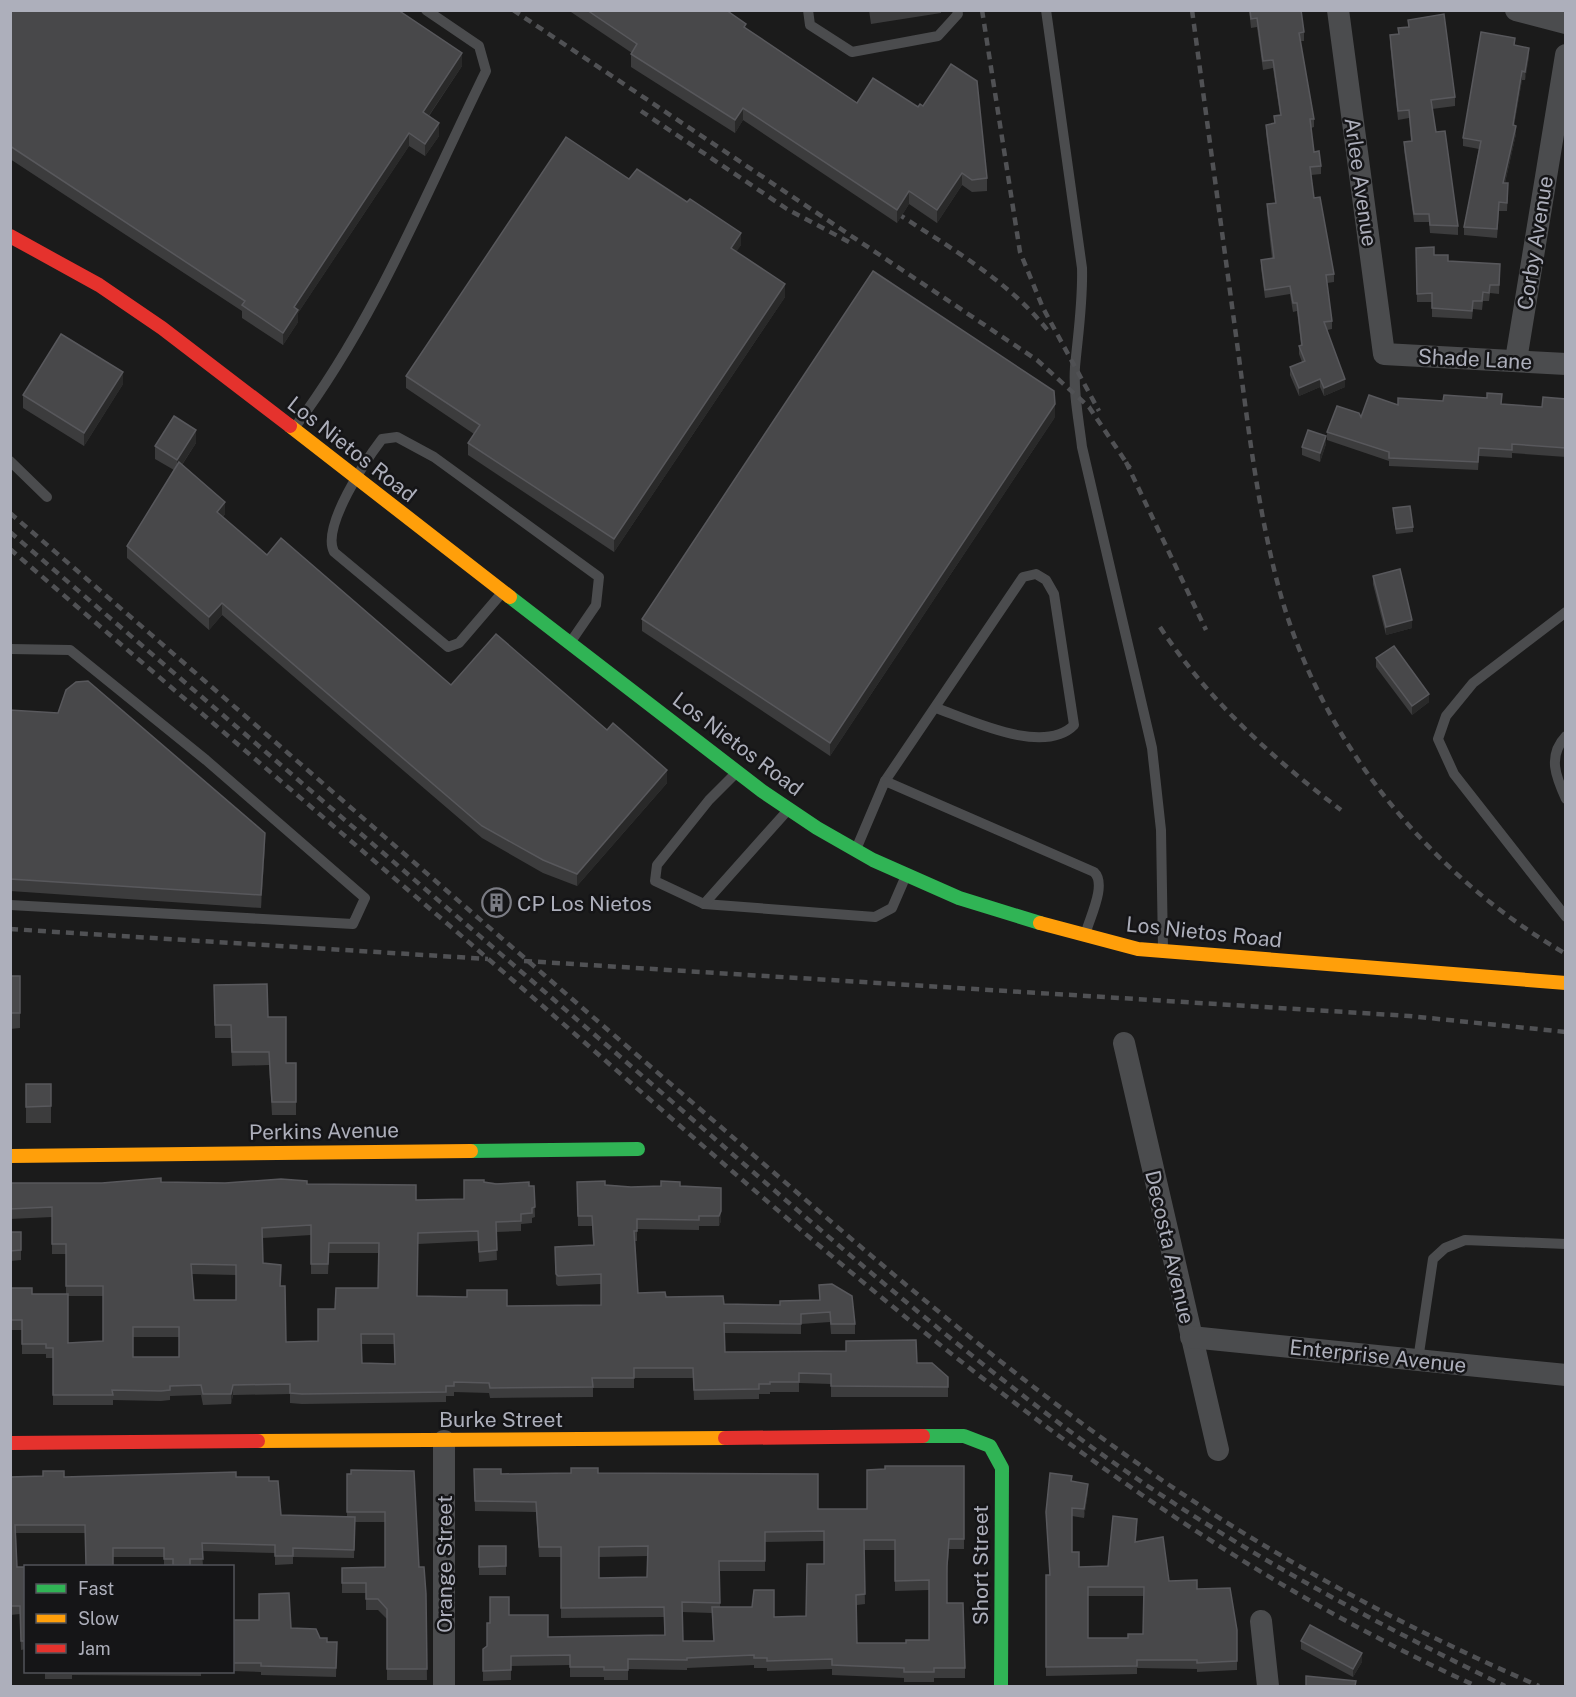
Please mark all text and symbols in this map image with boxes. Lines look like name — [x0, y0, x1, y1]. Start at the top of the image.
street label: Arlee Avenue — [1340, 116, 1382, 248]
street label: Corby Avenue — [1512, 174, 1558, 312]
street label: Shade Lane — [1417, 344, 1533, 374]
street label: Los Nietos Road — [283, 391, 421, 507]
street label: Los Nietos Road — [668, 687, 808, 801]
building icon: CP Los Nietos — [480, 887, 512, 919]
place label: CP Los Nietos — [517, 891, 652, 916]
street label: Los Nietos Road — [1125, 911, 1283, 953]
street label: Perkins Avenue — [249, 1117, 399, 1145]
street label: Decosta Avenue — [1140, 1168, 1200, 1326]
street label: Enterprise Avenue — [1288, 1334, 1468, 1378]
street label: Burke Street — [439, 1407, 563, 1432]
street label: Orange Street — [432, 1495, 457, 1633]
street label: Short Street — [968, 1505, 993, 1625]
legend — [24, 1565, 234, 1673]
text: Fast — [78, 1578, 114, 1599]
text: Slow — [78, 1608, 119, 1629]
text: Jam — [78, 1638, 111, 1659]

